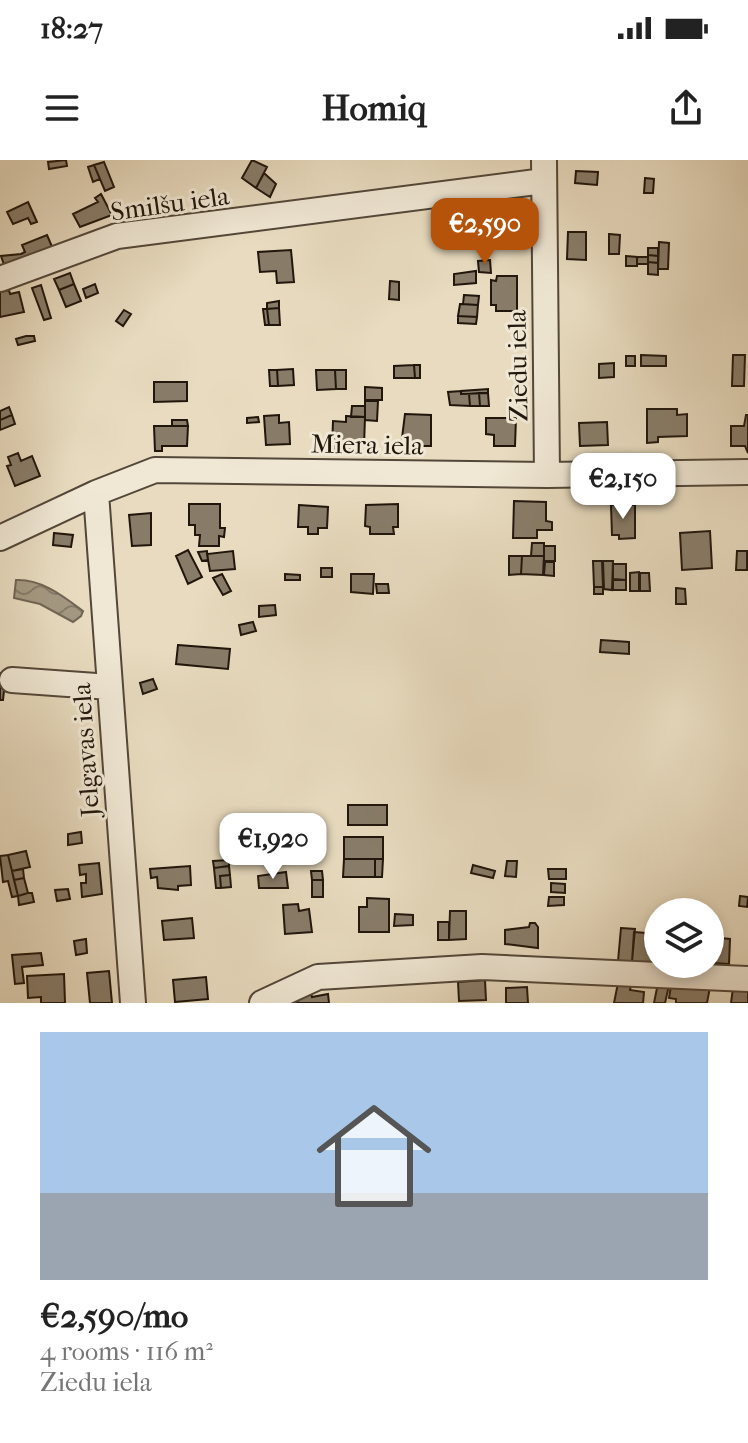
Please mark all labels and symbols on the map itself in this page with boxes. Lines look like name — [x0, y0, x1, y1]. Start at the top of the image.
street label: Smilšu iela — [109, 180, 232, 228]
pin: €2,590 — [420, 198, 550, 266]
street label: Ziedu iela — [502, 309, 534, 422]
street label: Miera iela — [311, 429, 424, 461]
pin: €2,150 — [558, 453, 688, 521]
street label: Jelgavas iela — [66, 681, 106, 820]
pin: €1,920 — [208, 813, 338, 881]

